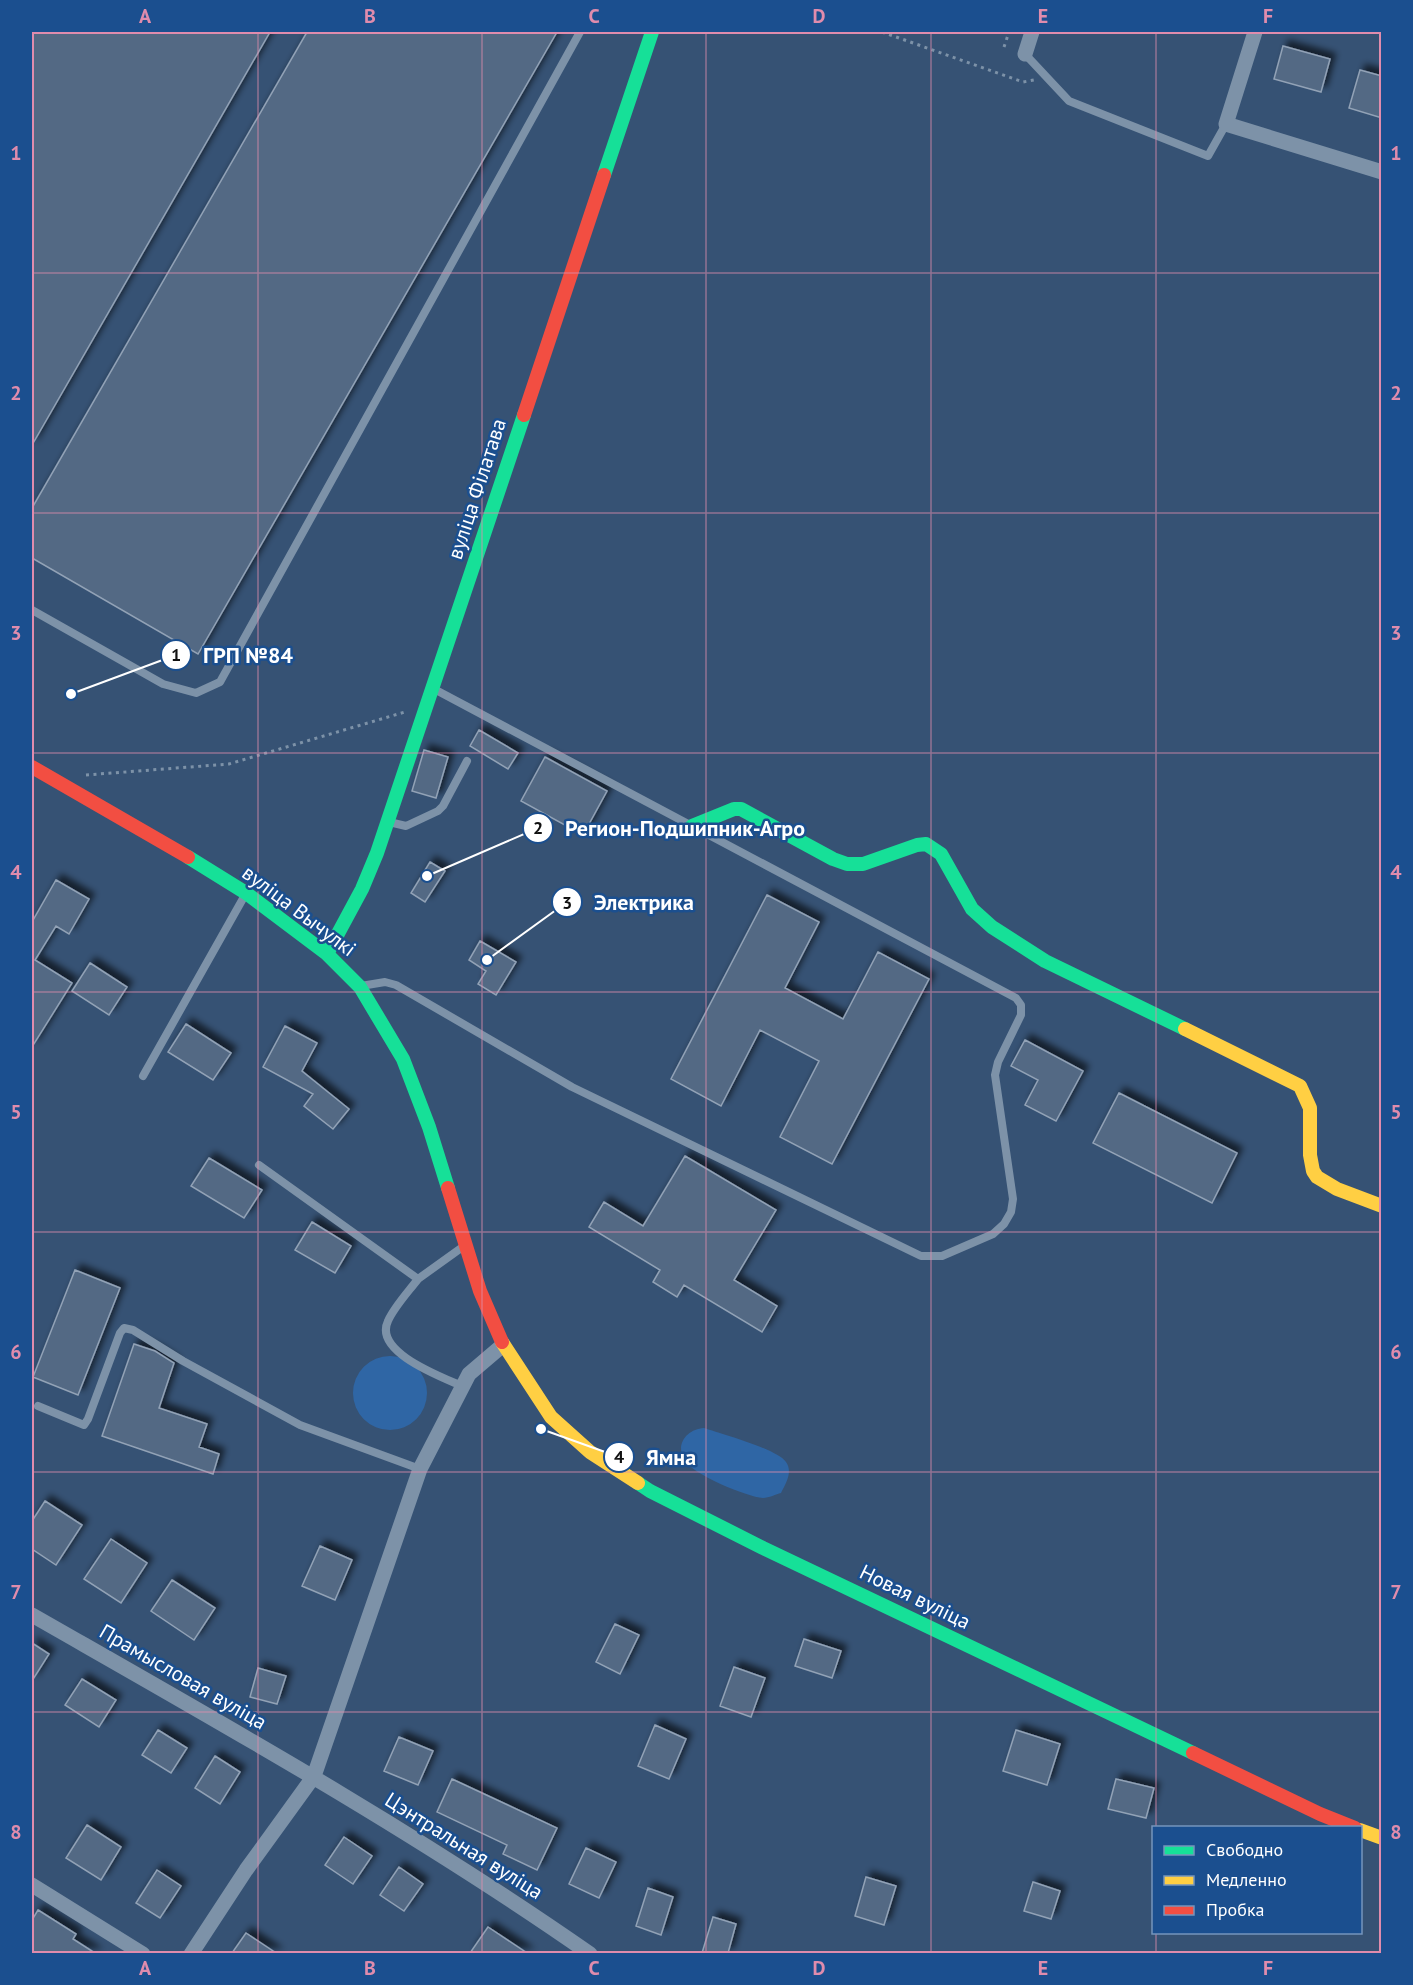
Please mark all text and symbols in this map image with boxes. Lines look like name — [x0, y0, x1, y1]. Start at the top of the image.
text: A — [139, 3, 152, 29]
text: B — [364, 3, 376, 29]
text: C — [588, 3, 600, 29]
text: D — [813, 3, 826, 29]
text: E — [1038, 3, 1048, 29]
text: F — [1263, 3, 1273, 29]
text: 1 — [10, 140, 22, 166]
text: 1 — [1390, 140, 1402, 166]
text: 2 — [10, 380, 22, 406]
text: 2 — [1390, 380, 1402, 406]
street label: вуліца Філатава — [441, 415, 512, 563]
text: 3 — [10, 620, 22, 646]
text: 3 — [1390, 620, 1402, 646]
callout: ГРП №84 — [161, 635, 304, 675]
text: ГРП №84 — [203, 641, 293, 669]
text: 1 — [171, 643, 181, 666]
callout: Регион-Подшипник-Агро — [523, 808, 817, 848]
text: Регион-Подшипник-Агро — [565, 814, 805, 842]
text: 2 — [533, 816, 543, 839]
text: 4 — [10, 859, 22, 885]
street label: вуліца Вычулкі — [237, 859, 362, 962]
text: 4 — [1390, 859, 1402, 885]
callout: Электрика — [552, 882, 706, 922]
text: Электрика — [594, 888, 694, 916]
text: 3 — [562, 891, 572, 914]
text: 5 — [10, 1099, 22, 1125]
text: 5 — [1390, 1099, 1402, 1125]
text: 6 — [10, 1339, 22, 1365]
text: 6 — [1390, 1339, 1402, 1365]
callout: Ямна — [604, 1437, 708, 1477]
text: Ямна — [646, 1443, 696, 1471]
text: 4 — [614, 1445, 624, 1468]
street label: Новая вуліца — [855, 1558, 975, 1635]
text: 7 — [10, 1579, 22, 1605]
text: 7 — [1390, 1579, 1402, 1605]
street label: Прамысловая вуліца — [95, 1618, 272, 1735]
street label: Цэнтральная вуліца — [380, 1786, 548, 1905]
text: 8 — [10, 1819, 22, 1845]
text: 8 — [1390, 1819, 1402, 1845]
legend — [1152, 1826, 1362, 1934]
text: Свободно — [1206, 1838, 1283, 1861]
text: Медленно — [1206, 1868, 1287, 1891]
text: Пробка — [1206, 1898, 1264, 1921]
text: A — [139, 1955, 152, 1981]
text: B — [364, 1955, 376, 1981]
text: C — [588, 1955, 600, 1981]
text: D — [813, 1955, 826, 1981]
text: E — [1038, 1955, 1048, 1981]
text: F — [1263, 1955, 1273, 1981]

